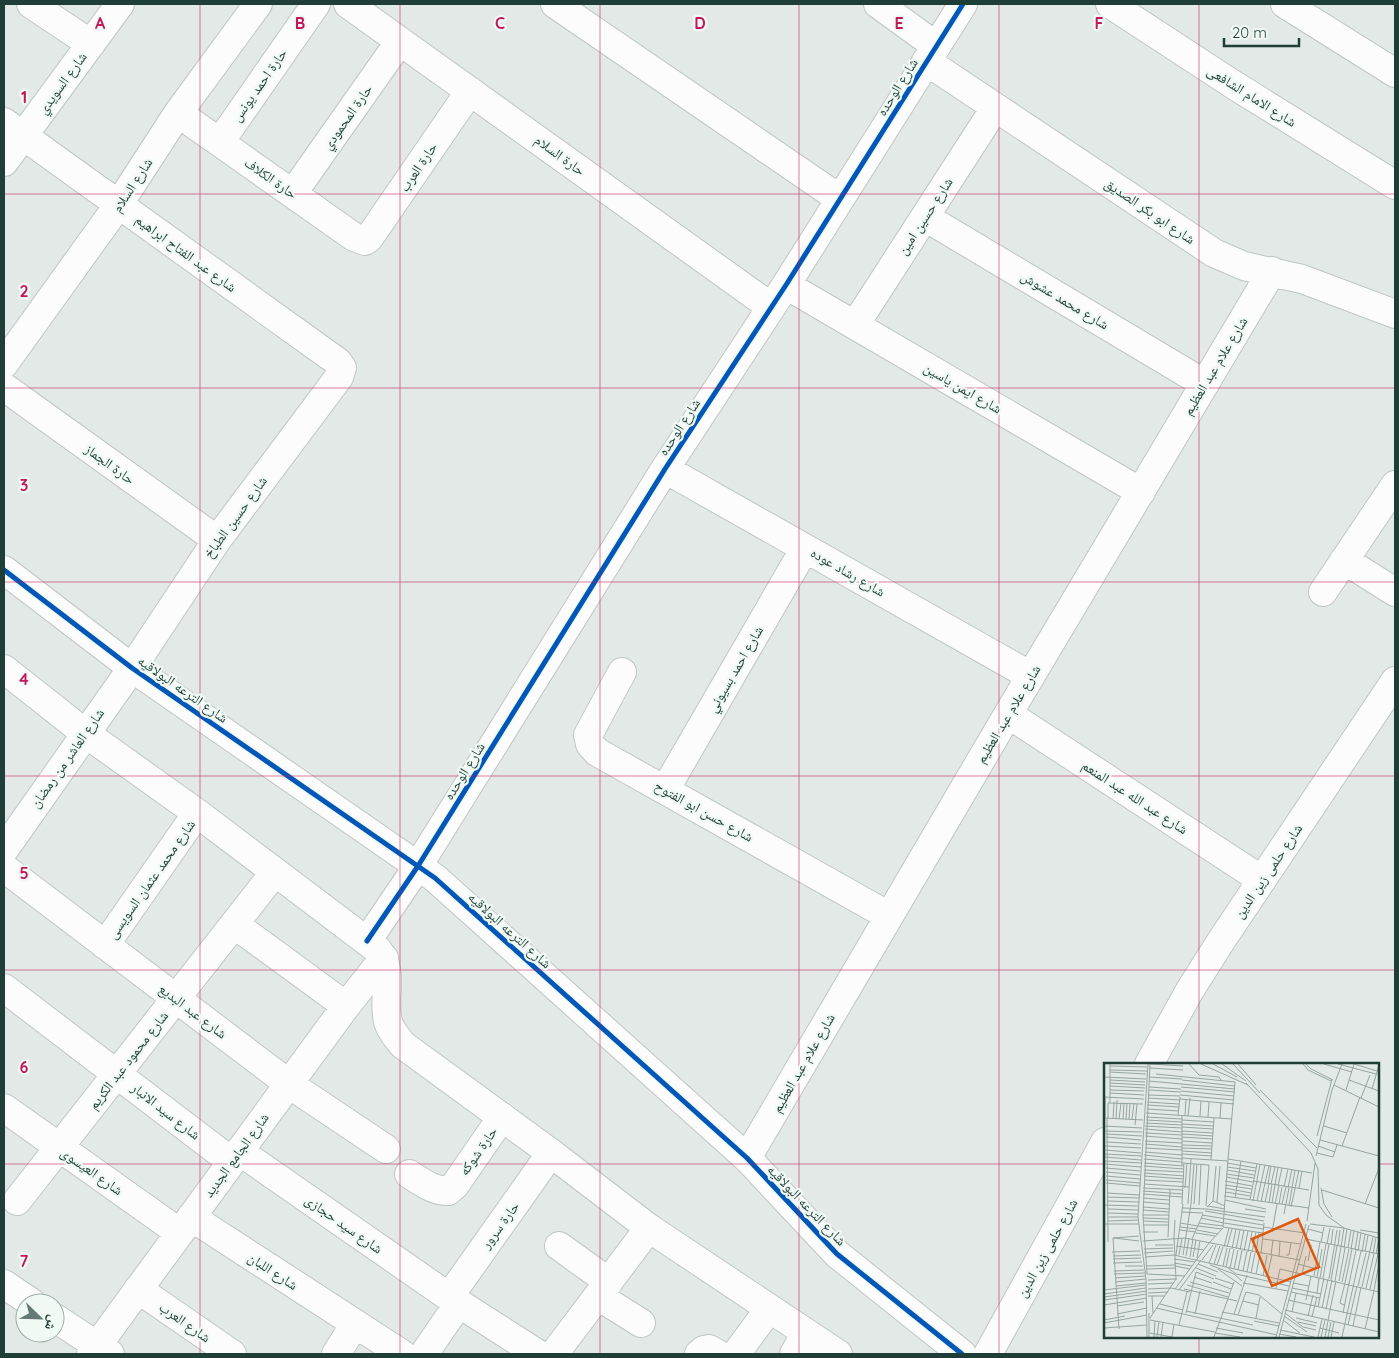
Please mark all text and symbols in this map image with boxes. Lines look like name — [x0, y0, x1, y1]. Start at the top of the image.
text: A — [95, 13, 106, 33]
text: B — [295, 13, 305, 33]
text: C — [495, 13, 505, 33]
text: D — [694, 13, 706, 33]
text: E — [894, 13, 904, 33]
text: F — [1095, 13, 1104, 33]
scale bar — [1224, 15, 1299, 47]
text: 20 m — [1232, 23, 1267, 42]
street label: حارة احمد يونس — [227, 45, 291, 125]
street label: شارع السويدي — [33, 48, 93, 119]
street label: شارع الوحده — [872, 55, 923, 120]
street label: شارع الامام الشافعى — [1203, 61, 1300, 132]
street label: حارة المحمودي — [318, 81, 378, 155]
text: 1 — [21, 87, 27, 107]
street label: حارة السلام — [531, 131, 589, 180]
street label: حارة العرب — [395, 139, 441, 195]
street label: حارة الكلاف — [241, 153, 301, 203]
street label: شارع السلام — [108, 154, 157, 216]
street label: شارع حسين امين — [893, 174, 958, 259]
street label: شارع ابو بكر الصديق — [1101, 174, 1199, 249]
street label: شارع عبد الفتاح ابراهيم — [131, 210, 240, 297]
street label: شارع محمد عشوش — [1017, 267, 1112, 334]
text: 2 — [19, 281, 29, 301]
street label: شارع علام عبد العظيم — [1179, 314, 1252, 419]
street label: شارع ايمن ياسين — [920, 358, 1005, 418]
street label: شارع الوحده — [654, 395, 705, 460]
street label: حارة الجماز — [81, 439, 139, 488]
street label: شارع حسين الطباخ — [199, 472, 272, 562]
text: 3 — [20, 475, 28, 495]
street label: شارع رشاد عوده — [807, 543, 889, 601]
street label: شارع احمد بسيوني — [703, 622, 769, 717]
street label: شارع الترعه البولاقيه — [134, 651, 232, 728]
street label: شارع علام عبد العظيم — [972, 662, 1045, 767]
text: 4 — [19, 669, 29, 689]
street label: شارع العاشر من رمضان — [26, 705, 109, 812]
street label: شارع الوحده — [439, 739, 490, 804]
street label: شارع عبد الله عبد المنعم — [1078, 756, 1191, 839]
street label: شارع حسن ابو الفتوح — [651, 776, 757, 847]
street label: شارع محمد عثمان السويسى — [103, 816, 200, 943]
street label: شارع حلمى زين الدين — [1230, 820, 1307, 922]
text: 5 — [19, 863, 29, 883]
street label: شارع الترعه البولاقيه — [464, 888, 555, 973]
street label: شارع عبد البديع — [155, 980, 231, 1043]
street label: شارع محمود عبد الكريم — [84, 1007, 173, 1114]
street label: شارع علام عبد العظيم — [767, 1010, 840, 1116]
text: 6 — [20, 1057, 29, 1077]
inset map — [1104, 1063, 1379, 1338]
street label: شارع سيد الانبار — [127, 1078, 204, 1144]
street label: شارع الجامع الجديد — [199, 1109, 274, 1201]
street label: حارة شوكه — [455, 1123, 501, 1179]
street label: شارع العيسوى — [57, 1143, 127, 1200]
street label: شارع الترعه البولاقيه — [763, 1161, 850, 1250]
street label: شارع سيد حجازى — [301, 1191, 386, 1258]
street label: شارع حلمى زين الدين — [1012, 1195, 1082, 1301]
street label: حارة سرور — [476, 1198, 523, 1253]
street label: شارع اللبان — [244, 1248, 301, 1295]
text: 7 — [20, 1251, 29, 1271]
north arrow — [15, 1293, 65, 1343]
street label: شارع العرب — [155, 1298, 214, 1347]
text: ش — [41, 1313, 63, 1334]

